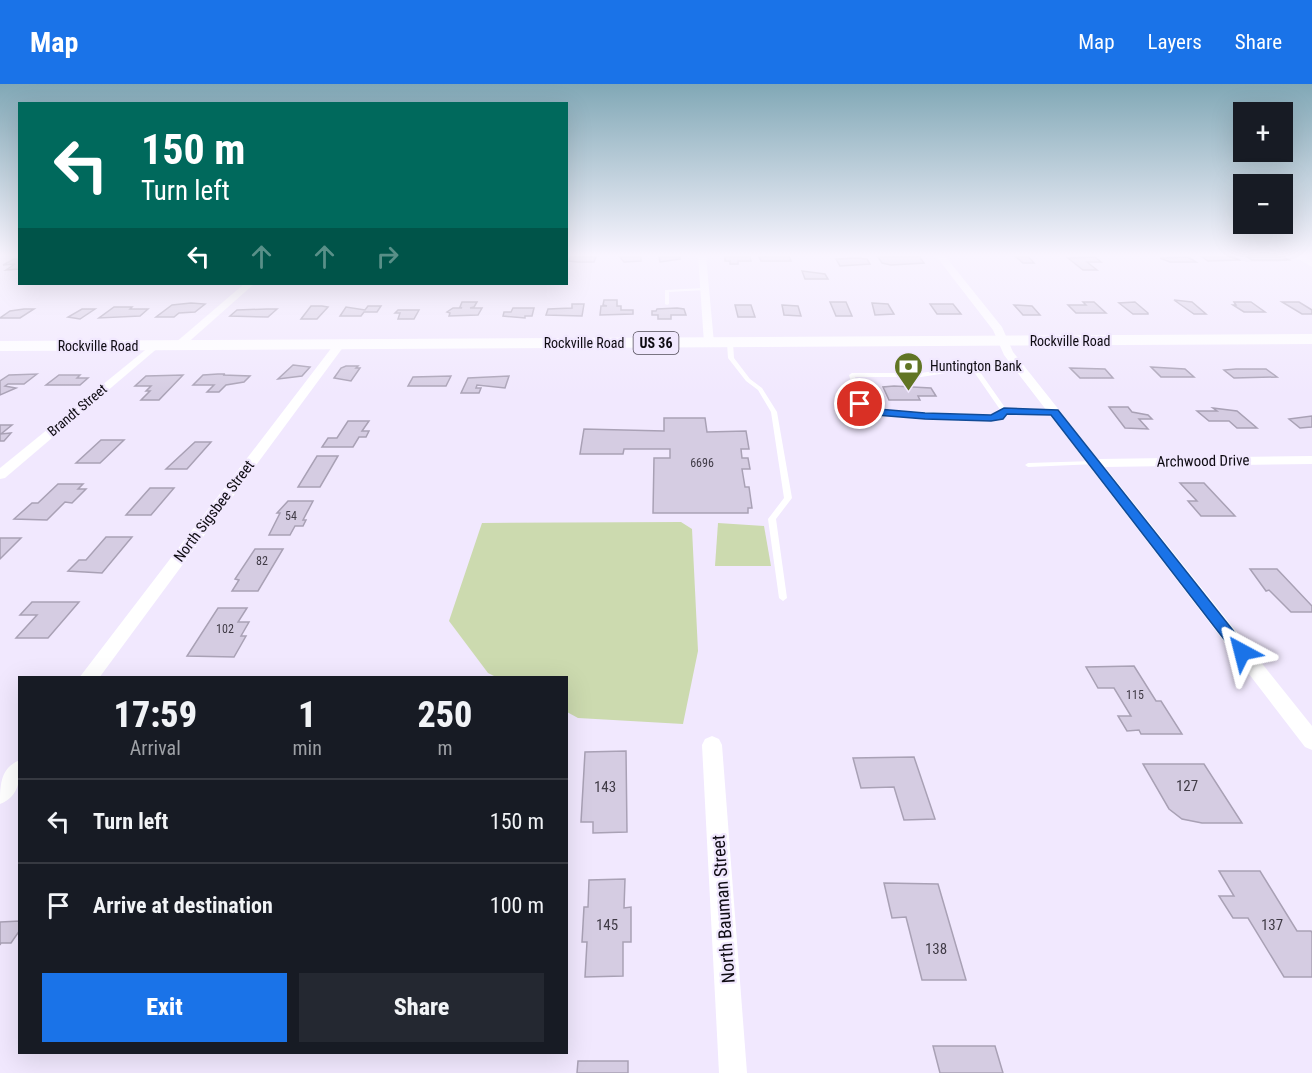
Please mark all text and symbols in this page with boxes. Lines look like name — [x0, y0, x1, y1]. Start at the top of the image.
text: Map — [30, 26, 78, 59]
text: Map — [1078, 30, 1115, 54]
text: Layers — [1148, 30, 1202, 54]
text: Share — [1235, 30, 1282, 54]
map controls — [1233, 102, 1293, 234]
button: + — [1233, 102, 1293, 162]
text: 150 m — [141, 125, 246, 174]
icon: left — [42, 126, 120, 204]
button: − — [1233, 174, 1293, 234]
text: Turn left — [141, 175, 230, 207]
icon: left — [182, 240, 215, 273]
icon: ahead — [245, 240, 278, 273]
icon: ahead — [308, 240, 341, 273]
icon: right — [371, 240, 404, 273]
road number: US 36 — [634, 332, 678, 354]
street label: Rockville Road — [1030, 333, 1110, 349]
street label: Rockville Road — [544, 335, 624, 351]
street label: Rockville Road — [58, 338, 138, 354]
bank icon: Huntington Bank — [893, 350, 925, 392]
place label: Huntington Bank — [930, 358, 1022, 374]
pin — [834, 378, 885, 429]
street label: Brandt Street — [44, 381, 110, 439]
icon: arrive — [843, 387, 876, 420]
street label: Archwood Drive — [1156, 451, 1250, 471]
house number: 6696 — [690, 456, 714, 470]
street label: North Sigsbee Street — [170, 457, 258, 565]
house number: 54 — [285, 509, 297, 523]
house number: 82 — [256, 554, 268, 568]
position arrow — [1210, 620, 1274, 684]
house number: 102 — [216, 622, 234, 636]
house number: 115 — [1126, 688, 1144, 702]
text: 17:59 — [114, 694, 197, 736]
text: 1 — [298, 694, 316, 736]
text: 250 — [417, 694, 472, 736]
text: Arrival — [130, 736, 181, 760]
text: min — [293, 736, 322, 760]
text: m — [437, 736, 452, 760]
house number: 127 — [1176, 777, 1198, 795]
house number: 143 — [594, 778, 616, 796]
icon: left — [42, 805, 75, 838]
text: Turn left — [93, 809, 168, 834]
text: 150 m — [490, 809, 544, 834]
street label: North Bauman Street — [707, 834, 739, 984]
icon: arrive — [42, 889, 75, 922]
text: Arrive at destination — [93, 893, 273, 918]
text: 100 m — [490, 893, 544, 918]
house number: 145 — [596, 916, 618, 934]
house number: 137 — [1261, 916, 1283, 934]
house number: 138 — [925, 940, 947, 958]
button: Exit — [42, 973, 287, 1042]
button: Share — [299, 973, 544, 1042]

